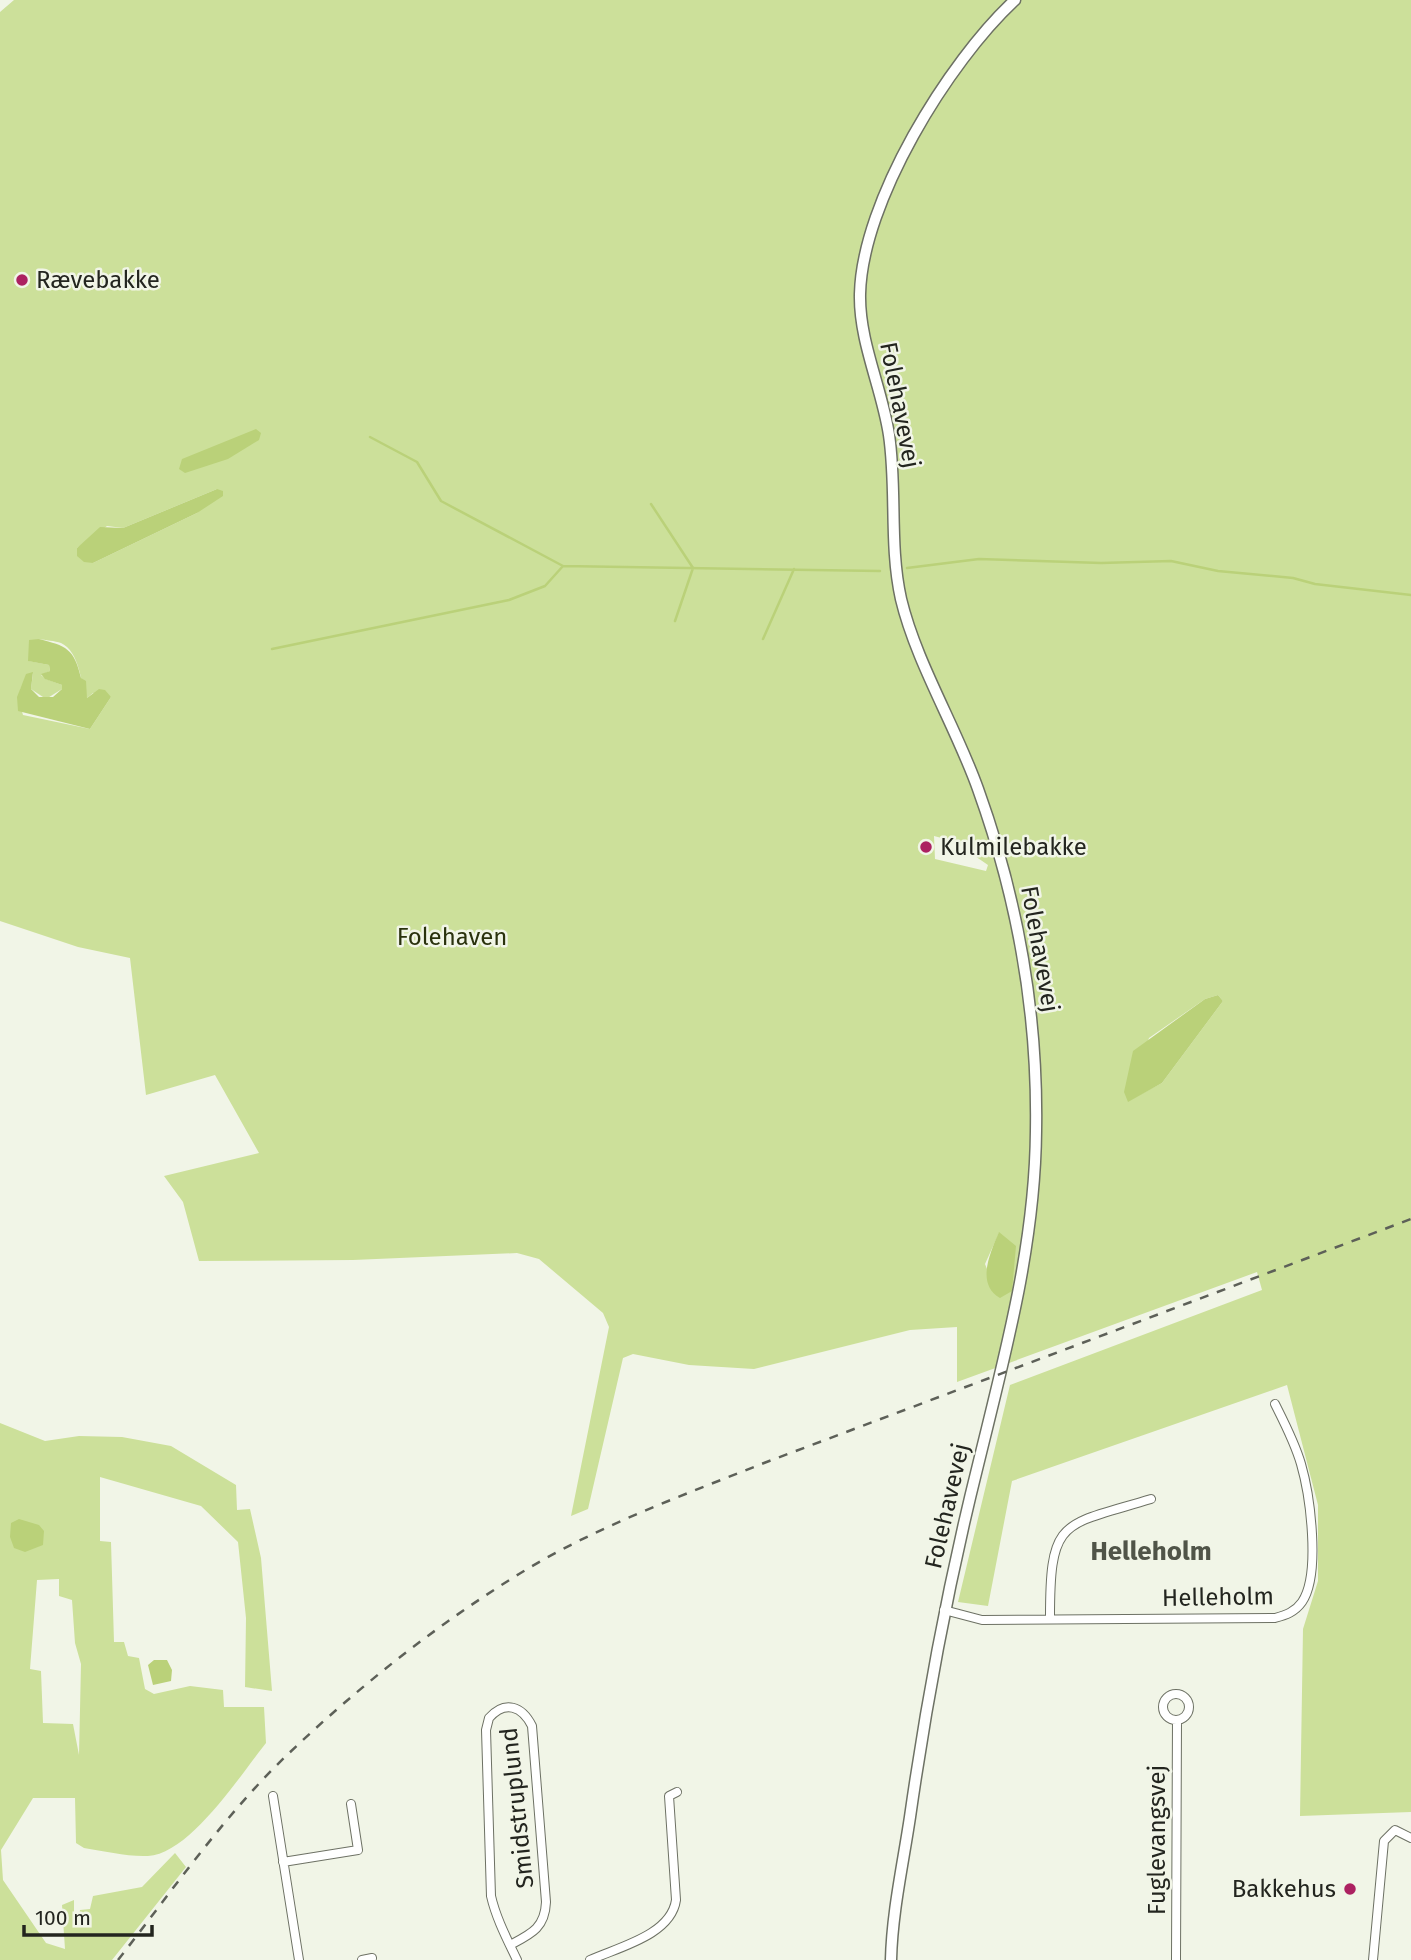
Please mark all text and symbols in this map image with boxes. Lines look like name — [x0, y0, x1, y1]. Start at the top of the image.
place label: Rævebakke — [36, 266, 160, 294]
marker: Rævebakke — [14, 272, 30, 288]
street label: Folehavevej — [874, 340, 926, 470]
place label: Kulmilebakke — [940, 833, 1087, 861]
marker: Kulmilebakke — [918, 839, 934, 855]
street label: Folehavevej — [1015, 884, 1065, 1014]
park label: Folehaven — [397, 923, 507, 951]
street label: Folehavevej — [919, 1441, 975, 1571]
district label: Helleholm — [1090, 1536, 1212, 1567]
street label: Helleholm — [1162, 1582, 1274, 1612]
street label: Smidstruplund — [495, 1726, 539, 1890]
street label: Fuglevangsvej — [1143, 1765, 1171, 1915]
place label: Bakkehus — [1232, 1875, 1336, 1903]
marker: Bakkehus — [1342, 1881, 1358, 1897]
scale bar — [24, 1894, 152, 1938]
text: 100 m — [35, 1905, 91, 1931]

